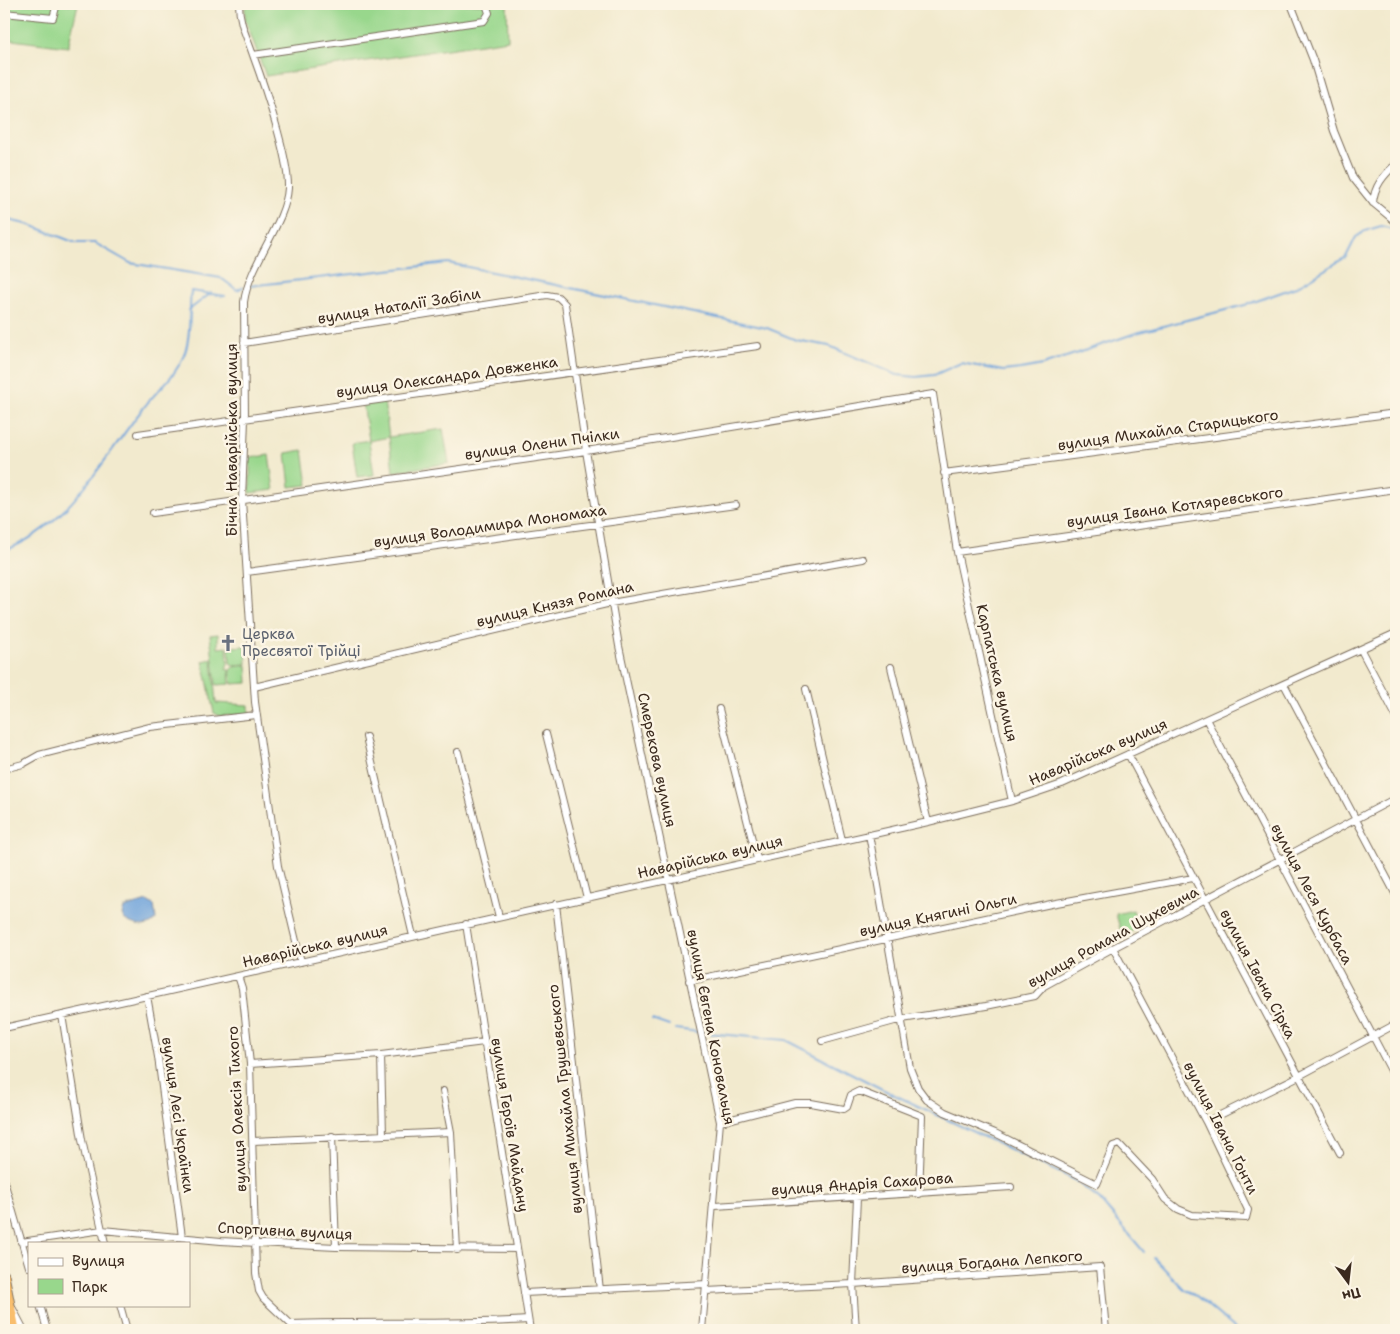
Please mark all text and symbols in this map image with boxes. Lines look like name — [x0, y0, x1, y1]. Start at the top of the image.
street label: вулиця Наталії Забіли — [316, 283, 482, 329]
street label: Бічна Наварійська вулиця — [222, 343, 242, 537]
street label: вулиця Олександра Довженка — [335, 351, 560, 402]
street label: вулиця Михайла Старицького — [1056, 405, 1280, 455]
street label: вулиця Олени Пчілки — [463, 423, 621, 465]
street label: вулиця Івана Котляревського — [1066, 482, 1284, 532]
street label: вулиця Володимира Мономаха — [372, 500, 608, 552]
street label: вулиця Князя Романа — [474, 576, 636, 632]
street label: Карпатська вулиця — [971, 602, 1023, 744]
place label: Церква Пресвятої Трійці — [242, 624, 361, 661]
church icon: Церква Пресвятої Трійці — [218, 633, 238, 653]
street label: Смерекова вулиця — [633, 691, 681, 829]
street label: Наварійська вулиця — [1026, 714, 1170, 790]
street label: вулиця Леся Курбаса — [1266, 820, 1358, 969]
street label: Наварійська вулиця — [635, 831, 785, 883]
street label: вулиця Романа Шухевича — [1024, 881, 1203, 992]
street label: вулиця Княгині Ольги — [858, 889, 1019, 941]
street label: вулиця Івана Сірка — [1215, 906, 1301, 1043]
street label: Наварійська вулиця — [240, 920, 390, 972]
street label: вулиця Євгена Коновальця — [682, 928, 740, 1126]
street label: вулиця Михайла Грушевського — [543, 983, 587, 1215]
street label: вулиця Олексія Тихого — [223, 1026, 251, 1192]
street label: вулиця Лесі Українки — [157, 1036, 199, 1194]
street label: вулиця Героїв Майдану — [486, 1036, 534, 1214]
street label: вулиця Івана Ґонти — [1179, 1058, 1263, 1198]
street label: вулиця Андрія Сахарова — [770, 1168, 954, 1200]
street label: Спортивна вулиця — [217, 1217, 353, 1245]
legend — [28, 1242, 190, 1306]
street label: вулиця Богдана Лепкого — [901, 1246, 1083, 1278]
text: Вулиця — [72, 1251, 125, 1271]
north arrow — [1322, 1256, 1372, 1306]
text: Парк — [72, 1277, 108, 1297]
text: Пн — [1340, 1283, 1363, 1306]

